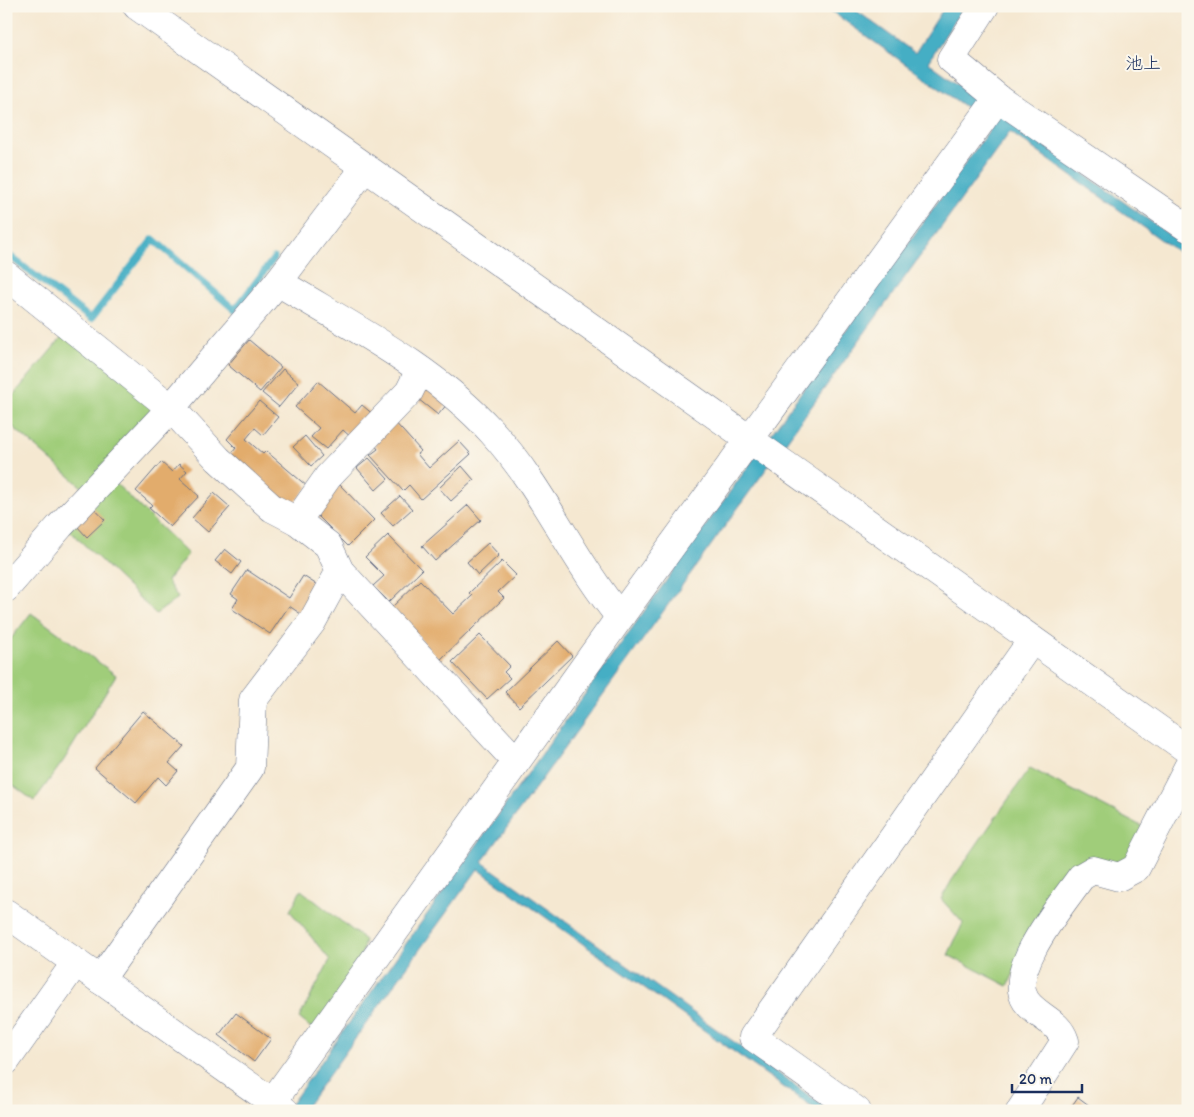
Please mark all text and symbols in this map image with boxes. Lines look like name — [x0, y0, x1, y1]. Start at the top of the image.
district label: 池上 — [1125, 52, 1161, 74]
scale bar — [1012, 1062, 1082, 1094]
text: 20 m — [1019, 1070, 1053, 1088]

